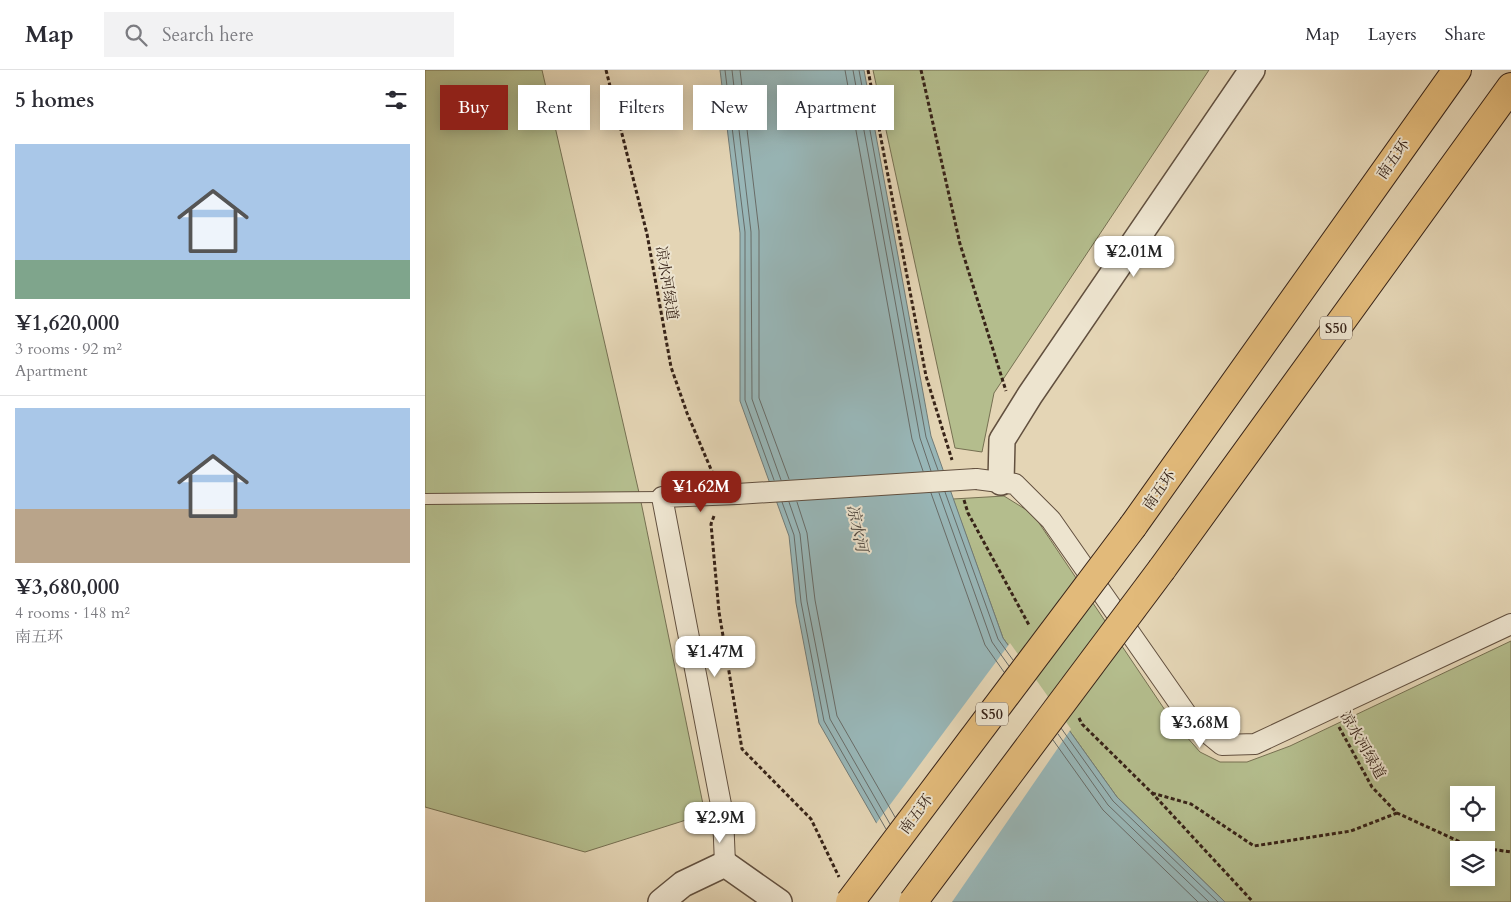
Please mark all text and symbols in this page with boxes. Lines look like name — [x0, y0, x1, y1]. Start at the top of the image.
search box — [104, 12, 454, 57]
text: Map — [25, 18, 74, 51]
icon: search — [122, 21, 150, 49]
text: Search here — [162, 22, 254, 48]
text: Map — [1305, 22, 1340, 47]
text: Layers — [1368, 22, 1417, 47]
text: Share — [1445, 22, 1486, 47]
chip: Buy — [440, 85, 508, 130]
chip: Rent — [518, 85, 590, 130]
chip: Filters — [600, 85, 683, 130]
chip: New — [693, 85, 767, 130]
chip: Apartment — [777, 85, 894, 130]
text: 5 homes — [15, 86, 94, 115]
icon: filters — [382, 86, 410, 114]
street label: 南五环 — [1372, 135, 1414, 183]
icon: home — [168, 176, 258, 266]
pin: ¥2.01M — [1093, 236, 1175, 278]
text: ¥2.01M — [1105, 241, 1163, 263]
street label: 凉水河绿道 — [651, 244, 683, 322]
text: ¥1,620,000 — [15, 309, 119, 338]
road number: S50 — [1320, 317, 1352, 340]
text: 3 rooms · 92 m² — [15, 338, 122, 360]
text: Apartment — [15, 360, 88, 382]
icon: home — [168, 441, 258, 531]
street label: 南五环 — [1138, 466, 1180, 514]
pin: ¥1.62M — [660, 470, 742, 513]
text: ¥1.62M — [672, 476, 730, 498]
water label: 凉水河 — [841, 502, 873, 557]
text: ¥3,680,000 — [15, 573, 119, 602]
text: 4 rooms · 148 m² — [15, 602, 130, 624]
text: 南五环 — [15, 626, 63, 648]
pin: ¥1.47M — [674, 636, 756, 678]
text: ¥1.47M — [686, 641, 744, 663]
road number: S50 — [976, 703, 1008, 726]
pin: ¥3.68M — [1159, 706, 1241, 749]
street label: 凉水河绿道 — [1336, 708, 1390, 782]
text: ¥3.68M — [1171, 712, 1229, 734]
map controls — [1450, 786, 1495, 886]
button: locate — [1450, 786, 1495, 831]
street label: 南五环 — [894, 790, 938, 838]
pin: ¥2.9M — [685, 802, 755, 844]
text: ¥2.9M — [695, 807, 745, 829]
button: layers — [1450, 841, 1495, 886]

